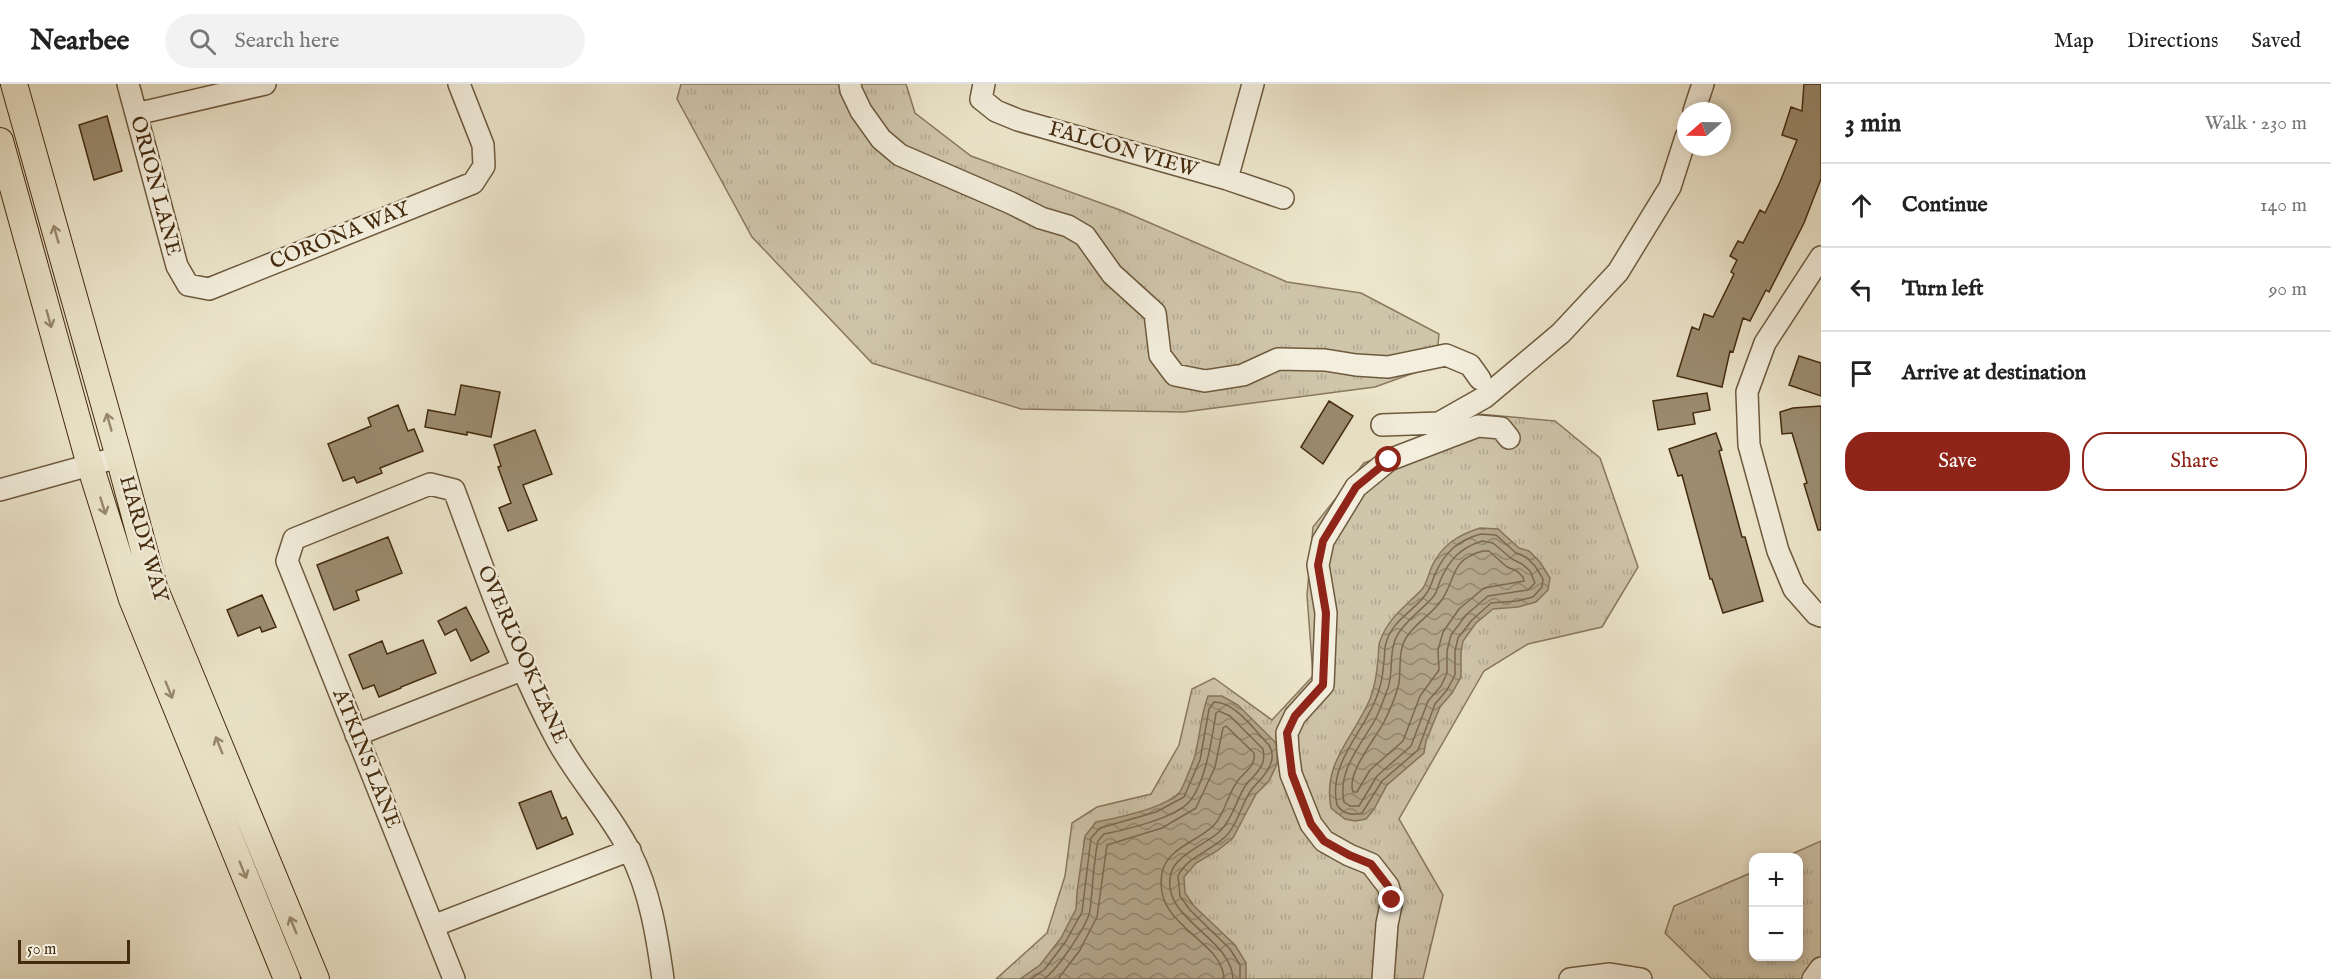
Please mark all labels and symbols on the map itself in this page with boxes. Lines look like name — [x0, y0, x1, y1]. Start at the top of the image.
north arrow — [1677, 102, 1731, 156]
street label: ORION LANE — [123, 113, 187, 259]
street label: FALCON VIEW — [1045, 116, 1202, 184]
street label: CORONA WAY — [266, 195, 416, 276]
one-way arrow — [50, 225, 61, 244]
one-way arrow — [44, 309, 56, 328]
one-way arrow — [103, 412, 114, 431]
route start — [1375, 446, 1401, 472]
street label: HARDY WAY — [112, 473, 174, 607]
one-way arrow — [98, 496, 109, 515]
street label: OVERLOOK LANE — [471, 562, 573, 748]
one-way arrow — [164, 680, 175, 698]
street label: ATKINS LANE — [325, 684, 406, 833]
one-way arrow — [213, 736, 224, 754]
one-way arrow — [238, 861, 249, 879]
route end — [1378, 886, 1404, 912]
one-way arrow — [287, 916, 298, 935]
scale bar — [18, 937, 130, 964]

